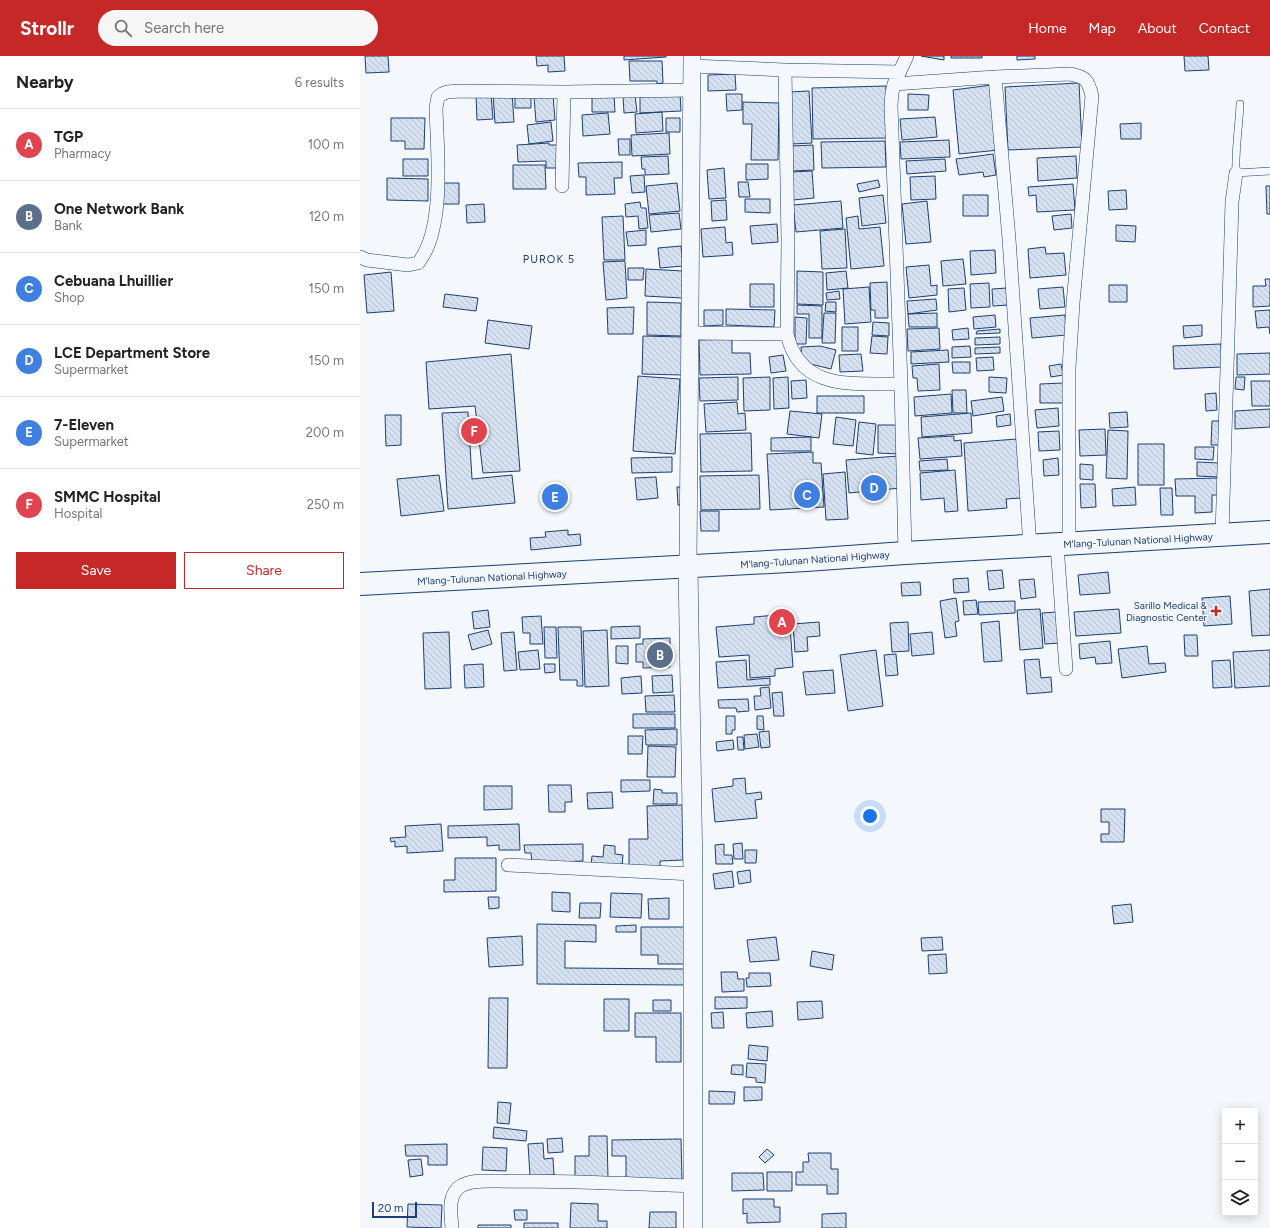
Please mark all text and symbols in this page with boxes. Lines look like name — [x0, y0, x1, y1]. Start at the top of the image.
search box — [98, 10, 378, 46]
text: Strollr — [20, 17, 74, 40]
icon: search — [112, 17, 134, 39]
text: Search here — [144, 19, 224, 37]
text: Home — [1028, 20, 1067, 37]
text: Map — [1089, 20, 1116, 37]
text: About — [1138, 20, 1177, 37]
text: Contact — [1199, 20, 1250, 37]
text: Nearby — [16, 72, 74, 92]
text: 6 results — [295, 75, 344, 90]
text: TGP — [54, 128, 83, 146]
text: A — [24, 137, 34, 152]
text: 100 m — [308, 137, 344, 152]
text: Pharmacy — [54, 146, 111, 161]
text: One Network Bank — [54, 200, 184, 218]
text: B — [25, 209, 33, 224]
text: 120 m — [309, 209, 344, 224]
text: Bank — [54, 218, 82, 233]
district label: PUROK 5 — [523, 253, 575, 266]
text: Cebuana Lhuillier — [54, 272, 173, 290]
text: C — [24, 281, 34, 296]
text: 150 m — [309, 281, 344, 296]
text: Shop — [54, 290, 84, 305]
text: LCE Department Store — [54, 344, 210, 362]
text: D — [24, 353, 34, 368]
text: 150 m — [309, 353, 344, 368]
text: Supermarket — [54, 362, 129, 377]
text: 7-Eleven — [54, 416, 114, 434]
pin: F — [461, 416, 487, 446]
text: E — [25, 425, 33, 440]
text: 200 m — [306, 425, 344, 440]
text: Supermarket — [54, 434, 129, 449]
pin: D — [861, 473, 887, 503]
pin: C — [794, 480, 820, 510]
pin: E — [542, 482, 568, 512]
text: SMMC Hospital — [54, 488, 161, 506]
text: F — [25, 497, 33, 512]
text: 250 m — [307, 497, 344, 512]
text: Hospital — [54, 506, 102, 521]
street label: M'lang-Tulunan National Highway — [1063, 530, 1214, 551]
street label: M'lang-Tulunan National Highway — [740, 548, 891, 571]
button: Save — [16, 552, 176, 589]
button: Share — [184, 552, 344, 589]
street label: M'lang-Tulunan National Highway — [417, 567, 568, 588]
place label: Sarillo Medical & Diagnostic Center — [1126, 599, 1208, 624]
marker: Sarillo Medical & Diagnostic Center — [1210, 605, 1222, 617]
pin: A — [769, 607, 795, 637]
pin: B — [647, 640, 673, 670]
your location — [860, 806, 880, 826]
map controls — [1222, 1108, 1258, 1216]
button: + — [1222, 1108, 1258, 1144]
button: − — [1222, 1144, 1258, 1180]
button: layers — [1222, 1180, 1258, 1216]
scale bar — [372, 1200, 417, 1219]
text: 20 m — [378, 1202, 403, 1215]

